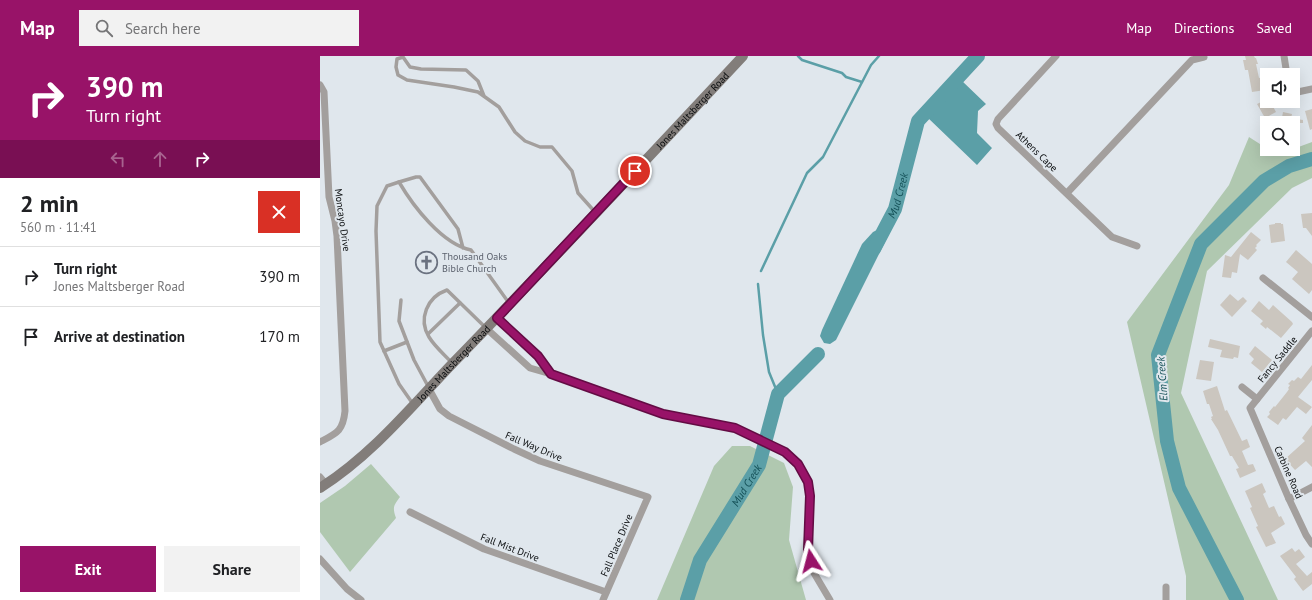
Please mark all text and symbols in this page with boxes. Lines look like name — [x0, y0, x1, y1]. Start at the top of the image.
search box — [79, 10, 359, 46]
text: Map — [20, 16, 55, 40]
icon: search — [93, 17, 115, 39]
text: Search here — [125, 19, 201, 38]
text: Map — [1126, 19, 1152, 37]
text: Directions — [1174, 19, 1234, 37]
text: Saved — [1256, 19, 1292, 37]
text: 390 m — [86, 68, 163, 105]
map controls — [1260, 68, 1300, 156]
button: sound — [1260, 68, 1300, 108]
street label: Jones Maltsberger Road — [653, 69, 732, 153]
icon: right — [20, 72, 72, 124]
text: Turn right — [86, 104, 161, 127]
button: search — [1260, 116, 1300, 156]
street label: Athens Cape — [1013, 128, 1060, 174]
icon: left — [107, 148, 129, 170]
icon: ahead — [149, 148, 171, 170]
icon: right — [191, 148, 213, 170]
pin — [618, 154, 652, 188]
icon: arrive — [624, 160, 646, 182]
water label: Mud Creek — [884, 170, 911, 221]
text: 2 min — [20, 188, 79, 219]
street label: Moncayo Drive — [332, 188, 353, 252]
button: close — [258, 191, 300, 233]
text: 560 m · 11:41 — [20, 219, 97, 236]
church icon: Thousand Oaks Bible Church — [414, 249, 440, 275]
place label: Thousand Oaks Bible Church — [442, 250, 507, 275]
text: Turn right — [54, 259, 117, 278]
icon: right — [20, 266, 42, 288]
text: 390 m — [259, 267, 300, 286]
text: Jones Maltsberger Road — [54, 278, 185, 295]
street label: Jones Maltsberger Road — [414, 323, 493, 405]
icon: arrive — [20, 326, 42, 348]
text: Arrive at destination — [54, 327, 185, 346]
text: 170 m — [259, 327, 300, 346]
street label: Fancy Saddle — [1255, 333, 1300, 385]
water label: Elm Creek — [1153, 355, 1171, 402]
street label: Fall Way Drive — [503, 429, 564, 464]
street label: Carbine Road — [1271, 444, 1306, 501]
water label: Mud Creek — [728, 461, 765, 509]
street label: Fall Place Drive — [597, 512, 635, 578]
street label: Fall Mist Drive — [479, 530, 541, 565]
position arrow — [790, 540, 832, 582]
button: Exit — [20, 546, 156, 592]
button: Share — [164, 546, 300, 592]

